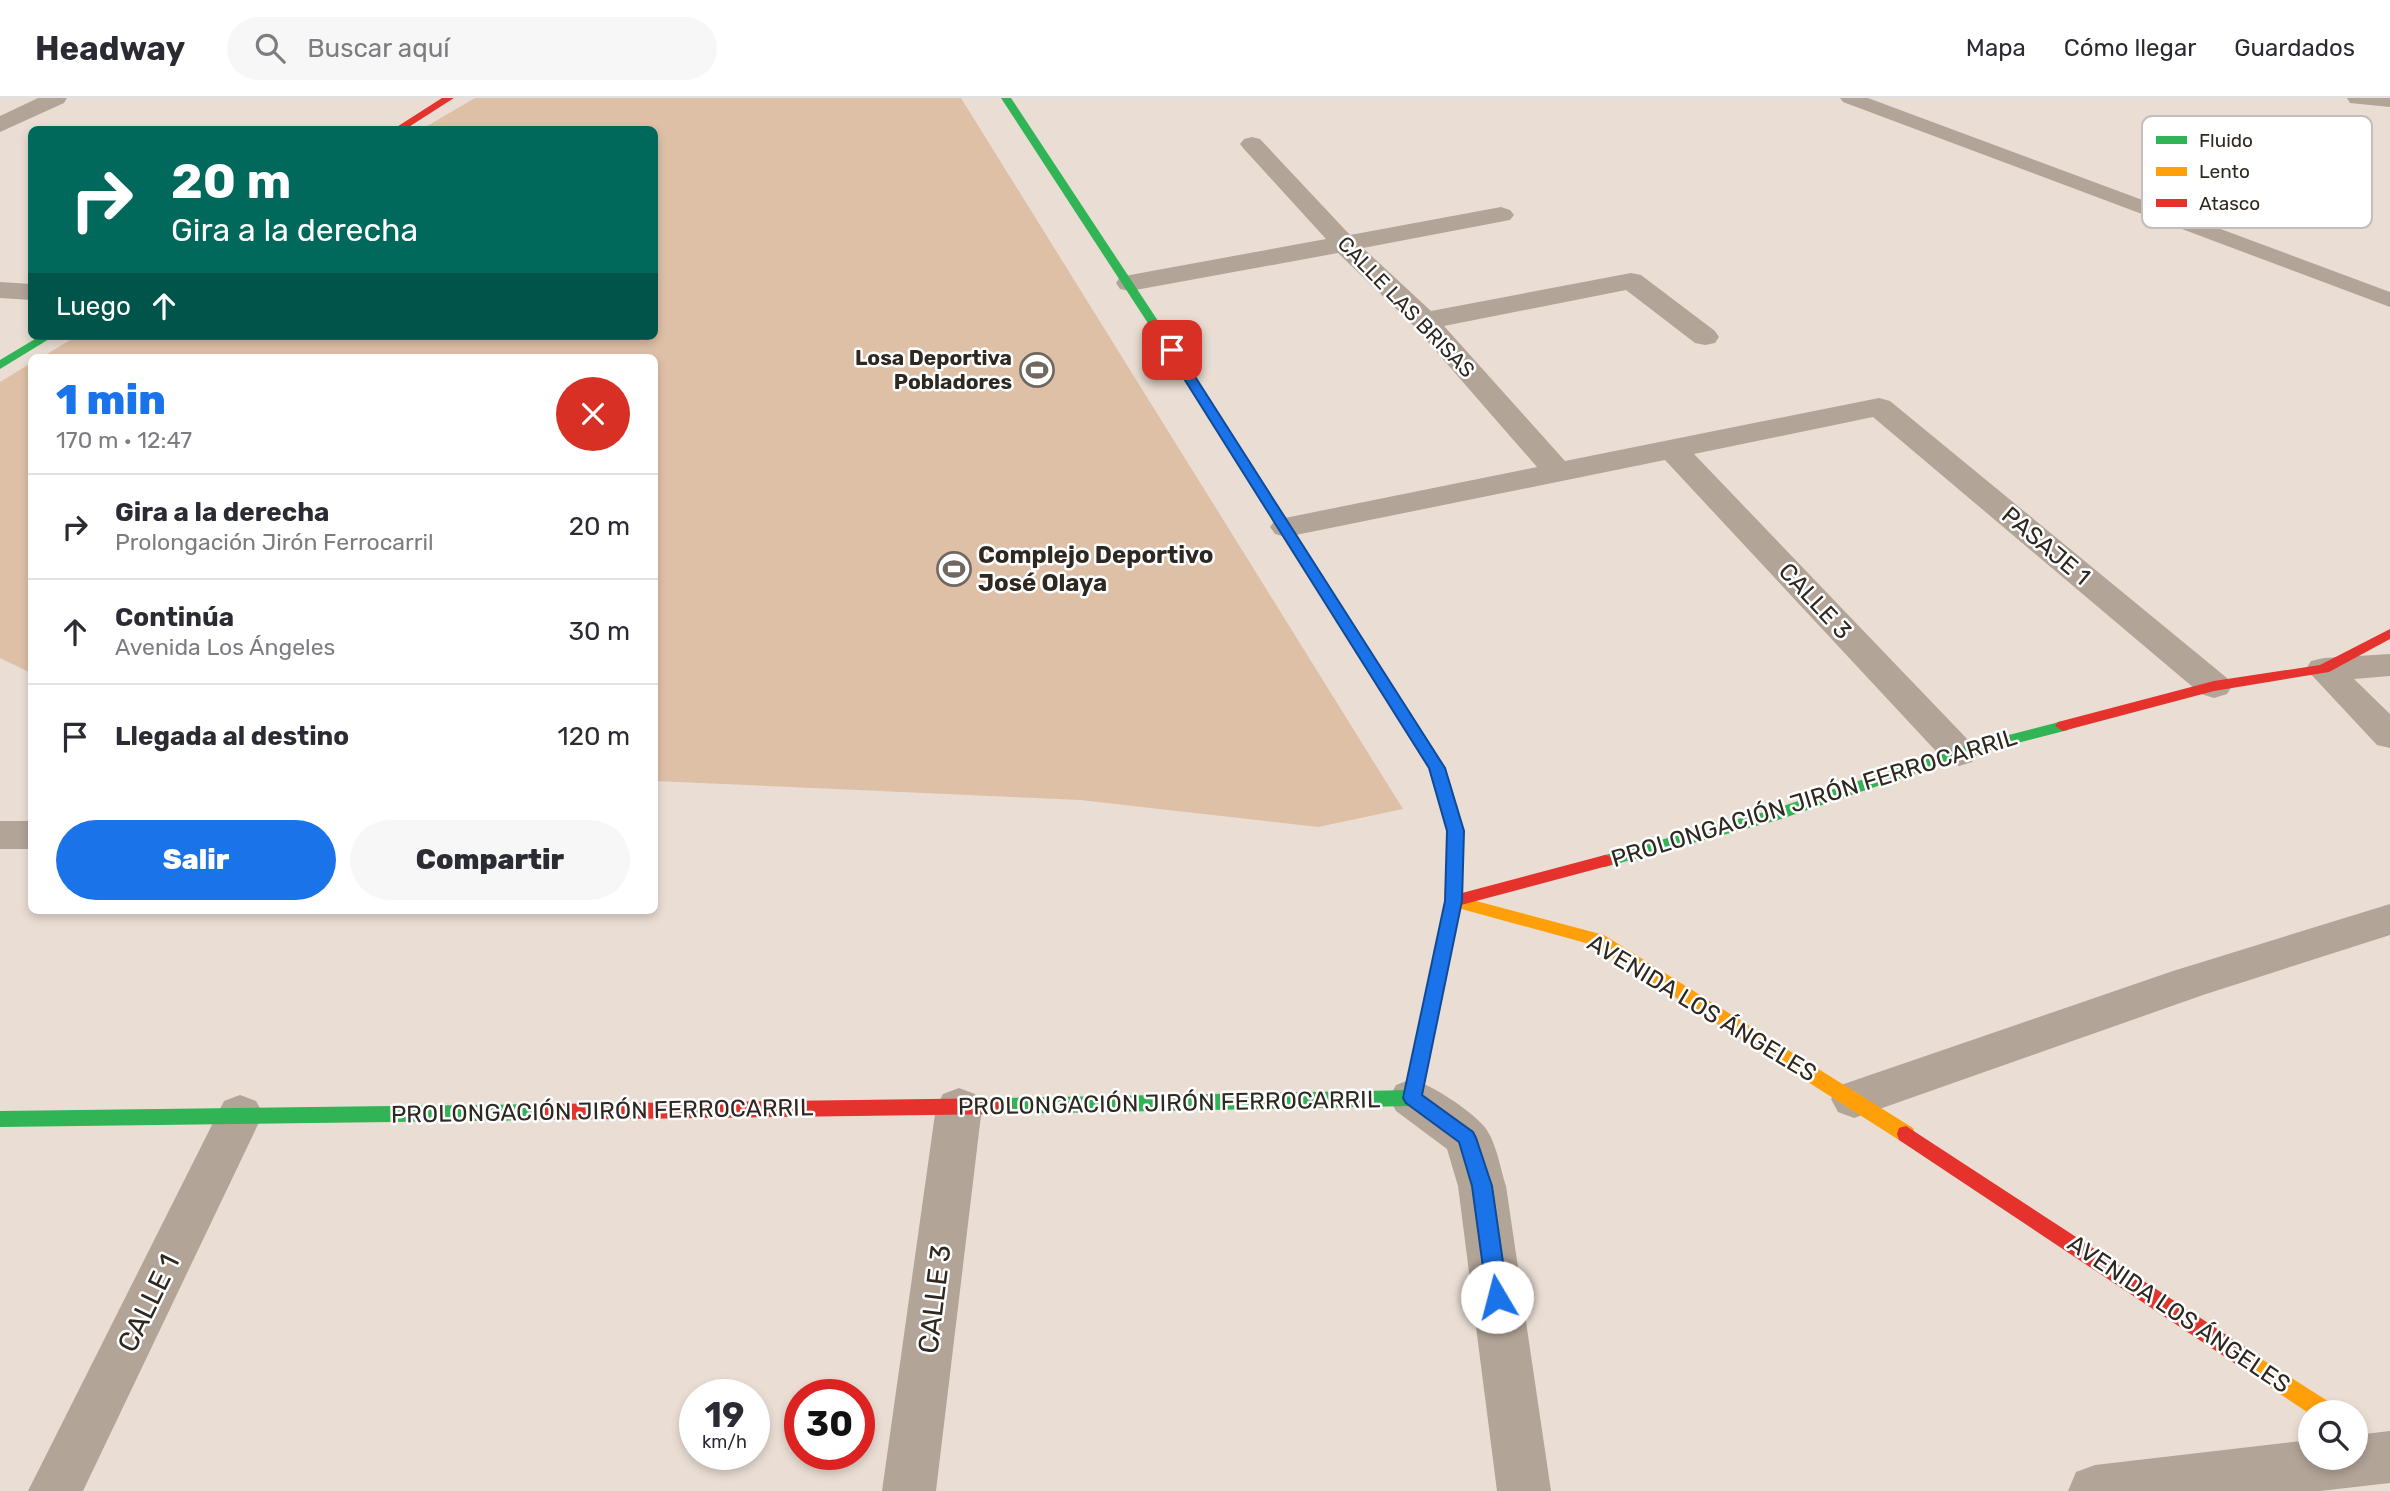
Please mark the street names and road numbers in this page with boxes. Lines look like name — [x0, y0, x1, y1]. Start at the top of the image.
street label: CALLE LAS BRISAS — [1333, 231, 1480, 382]
street label: PASAJE 1 — [1996, 501, 2096, 591]
street label: CALLE 3 — [1773, 557, 1857, 645]
street label: PROLONGACIÓN JIRÓN FERROCARRIL — [1608, 723, 2021, 873]
street label: AVENIDA LOS ÁNGELES — [1582, 928, 1822, 1088]
street label: PROLONGACIÓN JIRÓN FERROCARRIL — [957, 1085, 1381, 1121]
street label: PROLONGACIÓN JIRÓN FERROCARRIL — [390, 1093, 814, 1129]
street label: AVENIDA LOS ÁNGELES — [2062, 1229, 2296, 1399]
street label: CALLE 3 — [911, 1243, 958, 1355]
street label: CALLE 1 — [111, 1249, 186, 1357]

